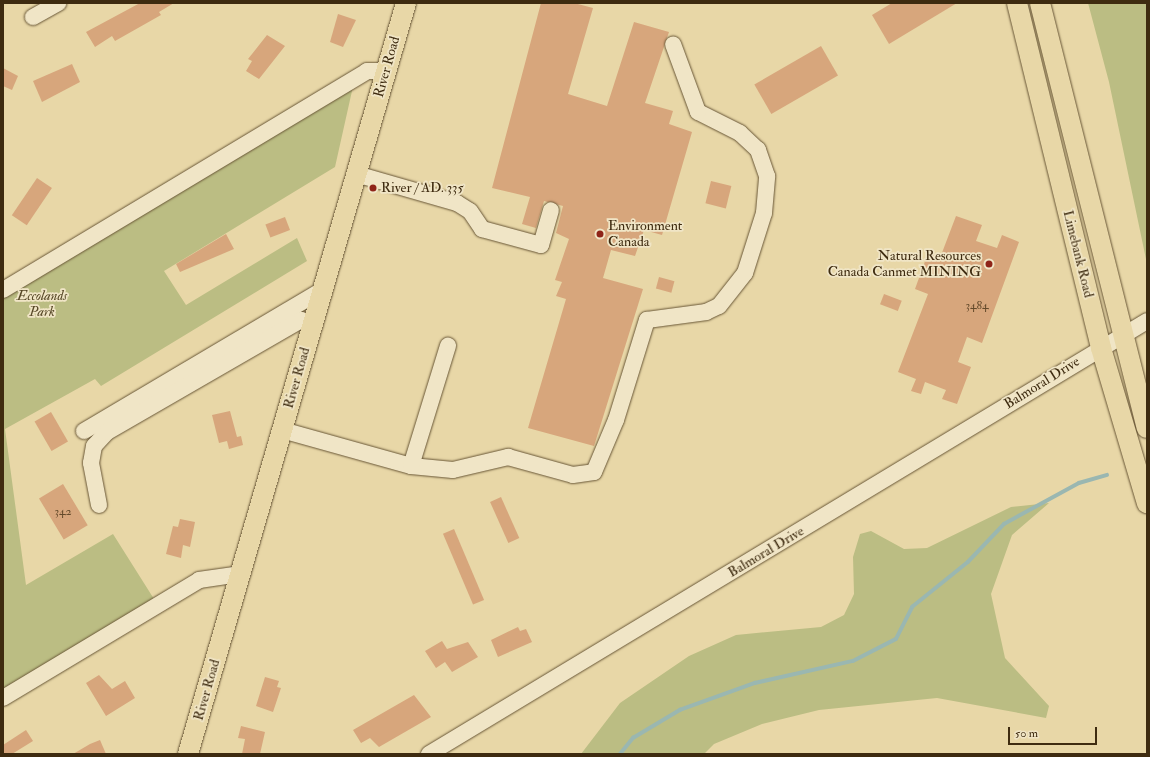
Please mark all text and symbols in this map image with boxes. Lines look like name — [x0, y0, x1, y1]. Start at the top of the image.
street label: River Road — [370, 34, 404, 100]
place label: River / AD. 335 — [381, 180, 464, 196]
marker: River / AD. 335 — [368, 183, 378, 193]
street label: Limebank Road — [1059, 209, 1097, 299]
place label: Environment Canada — [608, 218, 682, 250]
marker: Environment Canada — [595, 229, 605, 239]
place label: Natural Resources Canada Canmet MINING — [828, 248, 981, 280]
marker: Natural Resources Canada Canmet MINING — [984, 259, 994, 269]
park label: Eccolands Park — [17, 288, 67, 320]
house number: 3484 — [965, 299, 989, 313]
street label: River Road — [280, 345, 314, 411]
street label: Balmoral Drive — [1001, 353, 1083, 413]
house number: 342 — [54, 505, 72, 519]
street label: Balmoral Drive — [725, 523, 807, 581]
street label: River Road — [190, 657, 224, 723]
scale bar — [1010, 719, 1099, 745]
text: 50 m — [1015, 726, 1038, 741]

